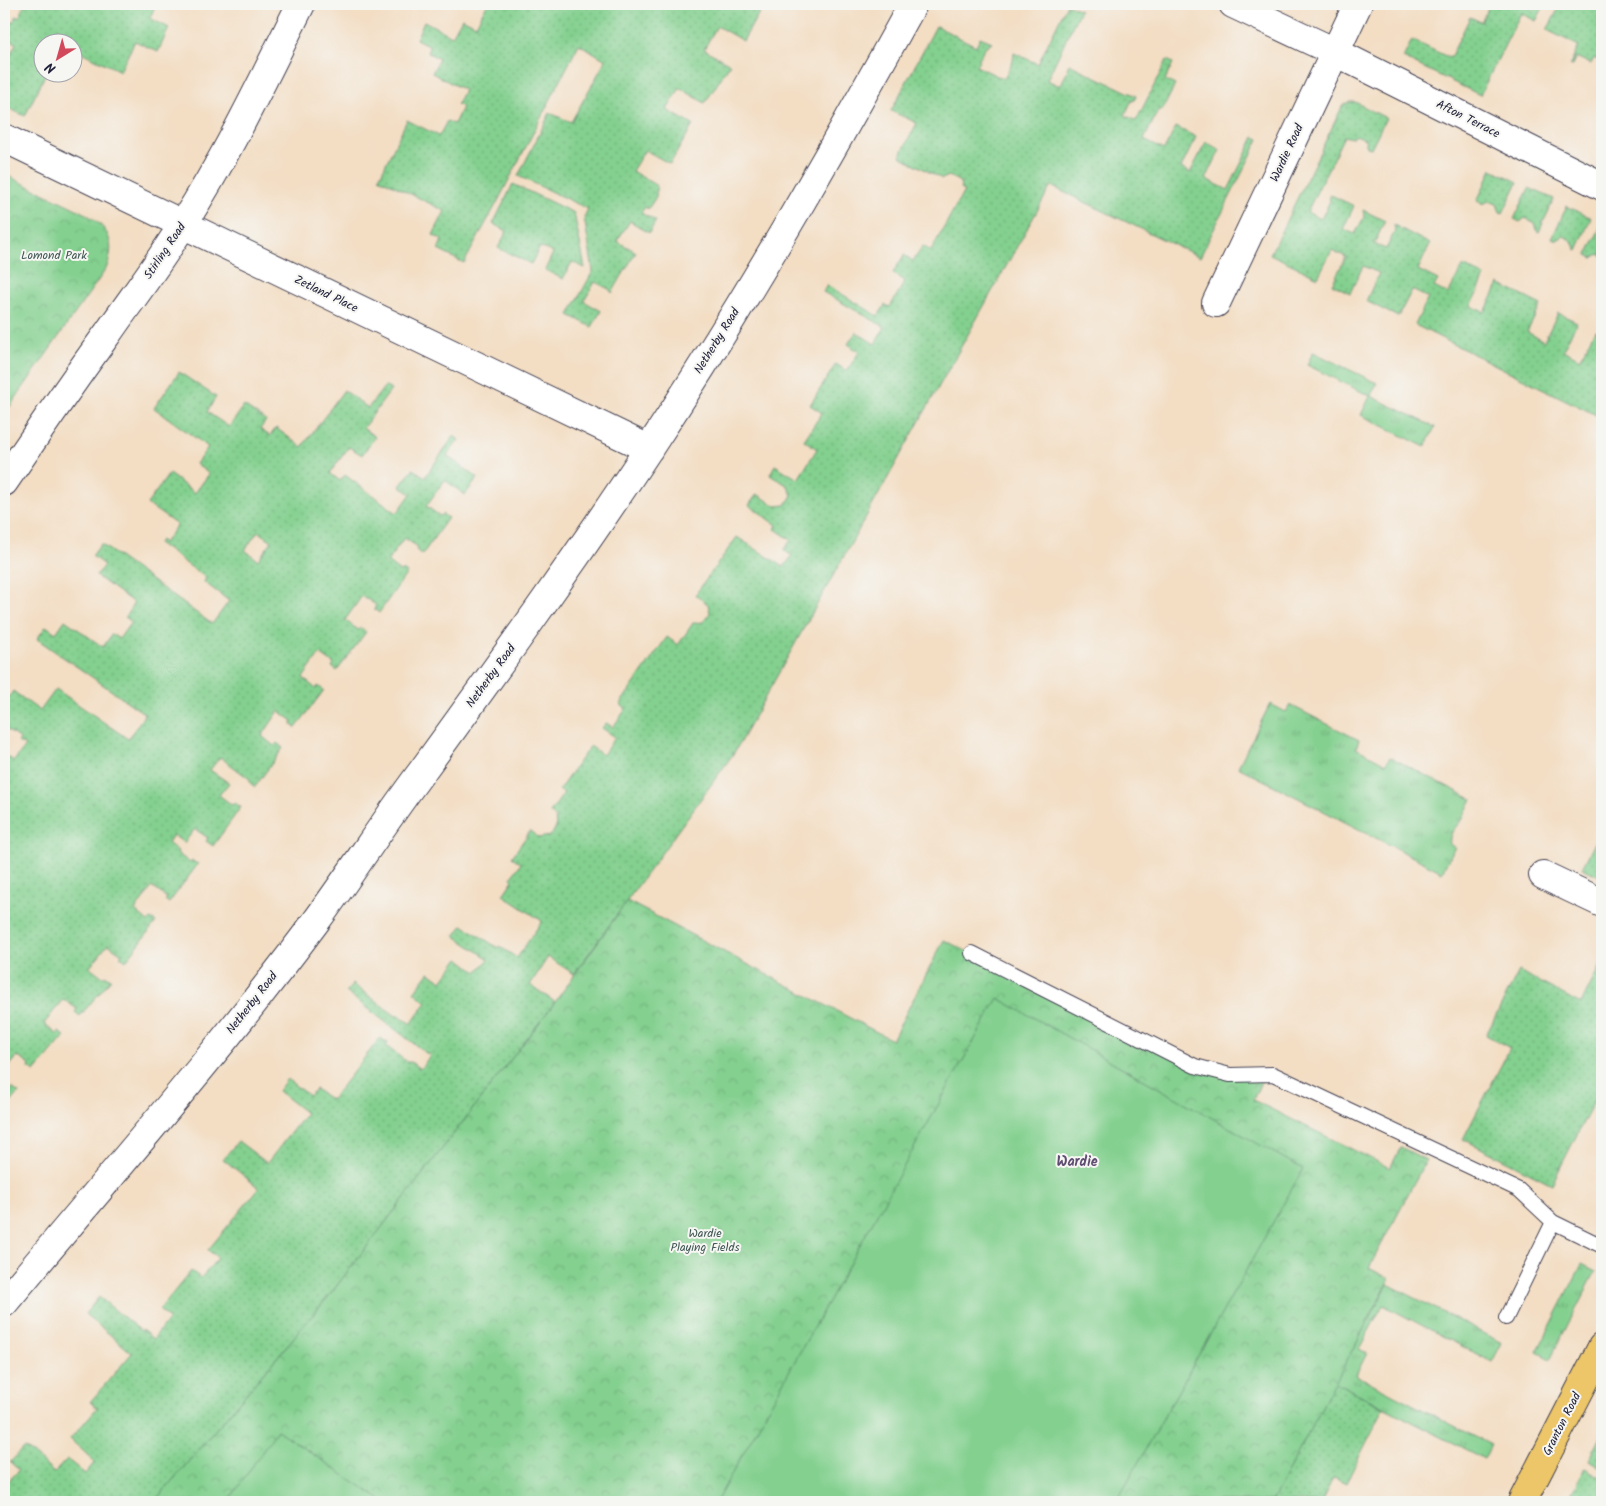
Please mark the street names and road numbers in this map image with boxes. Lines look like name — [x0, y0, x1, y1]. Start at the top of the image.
street label: Afton Terrace — [1433, 95, 1504, 143]
street label: Wardie Road — [1265, 120, 1309, 185]
street label: Stirling Road — [139, 218, 192, 283]
street label: Zetland Place — [291, 270, 362, 318]
street label: Netherby Road — [689, 303, 745, 378]
street label: Netherby Road — [461, 639, 521, 712]
street label: Netherby Road — [221, 967, 283, 1038]
street label: Granton Road — [1538, 1388, 1587, 1459]

